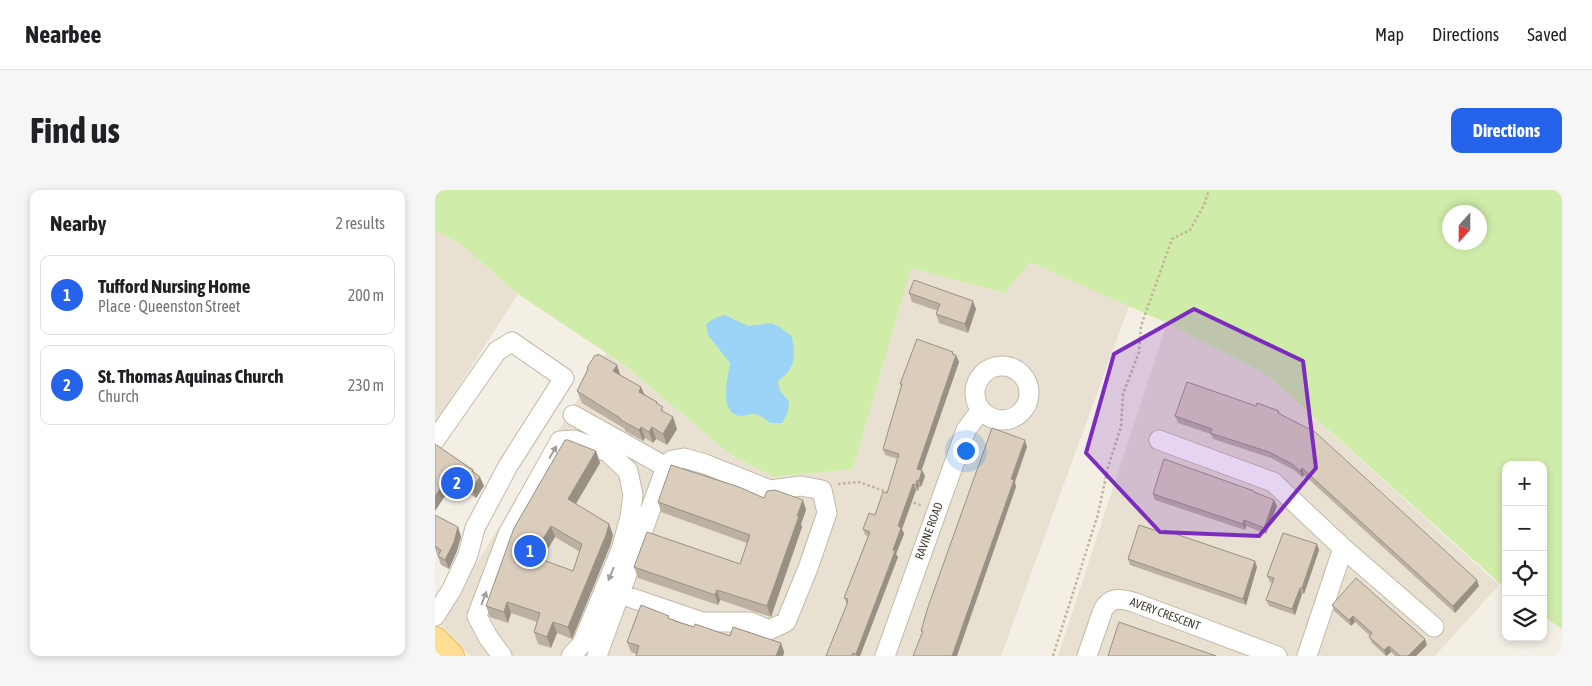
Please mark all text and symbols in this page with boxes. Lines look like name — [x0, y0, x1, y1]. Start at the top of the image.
text: Nearbee — [25, 21, 101, 48]
text: Map — [1375, 24, 1404, 45]
text: Directions — [1432, 24, 1499, 45]
text: Saved — [1527, 24, 1567, 45]
button: Directions — [1451, 108, 1562, 153]
text: Find us — [30, 110, 120, 150]
north arrow — [1442, 205, 1487, 250]
text: Nearby — [50, 211, 106, 235]
text: 2 results — [335, 214, 385, 232]
text: Tufford Nursing Home — [98, 275, 250, 297]
text: 1 — [63, 286, 71, 304]
text: 200 m — [348, 286, 384, 304]
text: Place · Queenston Street — [98, 297, 240, 315]
text: St. Thomas Aquinas Church — [98, 365, 283, 387]
text: 2 — [63, 376, 71, 394]
text: 230 m — [348, 376, 384, 394]
text: Church — [98, 387, 139, 405]
your location — [953, 438, 979, 464]
one-way arrow — [549, 445, 558, 458]
map controls — [1502, 461, 1547, 641]
button: + — [1502, 461, 1547, 506]
pin: 2 — [441, 464, 473, 502]
street label: RAVINE ROAD — [912, 500, 946, 562]
button: − — [1502, 506, 1547, 551]
pin: 1 — [514, 532, 546, 570]
button: locate — [1502, 551, 1547, 596]
one-way arrow — [607, 567, 615, 582]
one-way arrow — [480, 590, 488, 605]
street label: AVERY CRESCENT — [1128, 595, 1203, 633]
button: layers — [1502, 596, 1547, 641]

